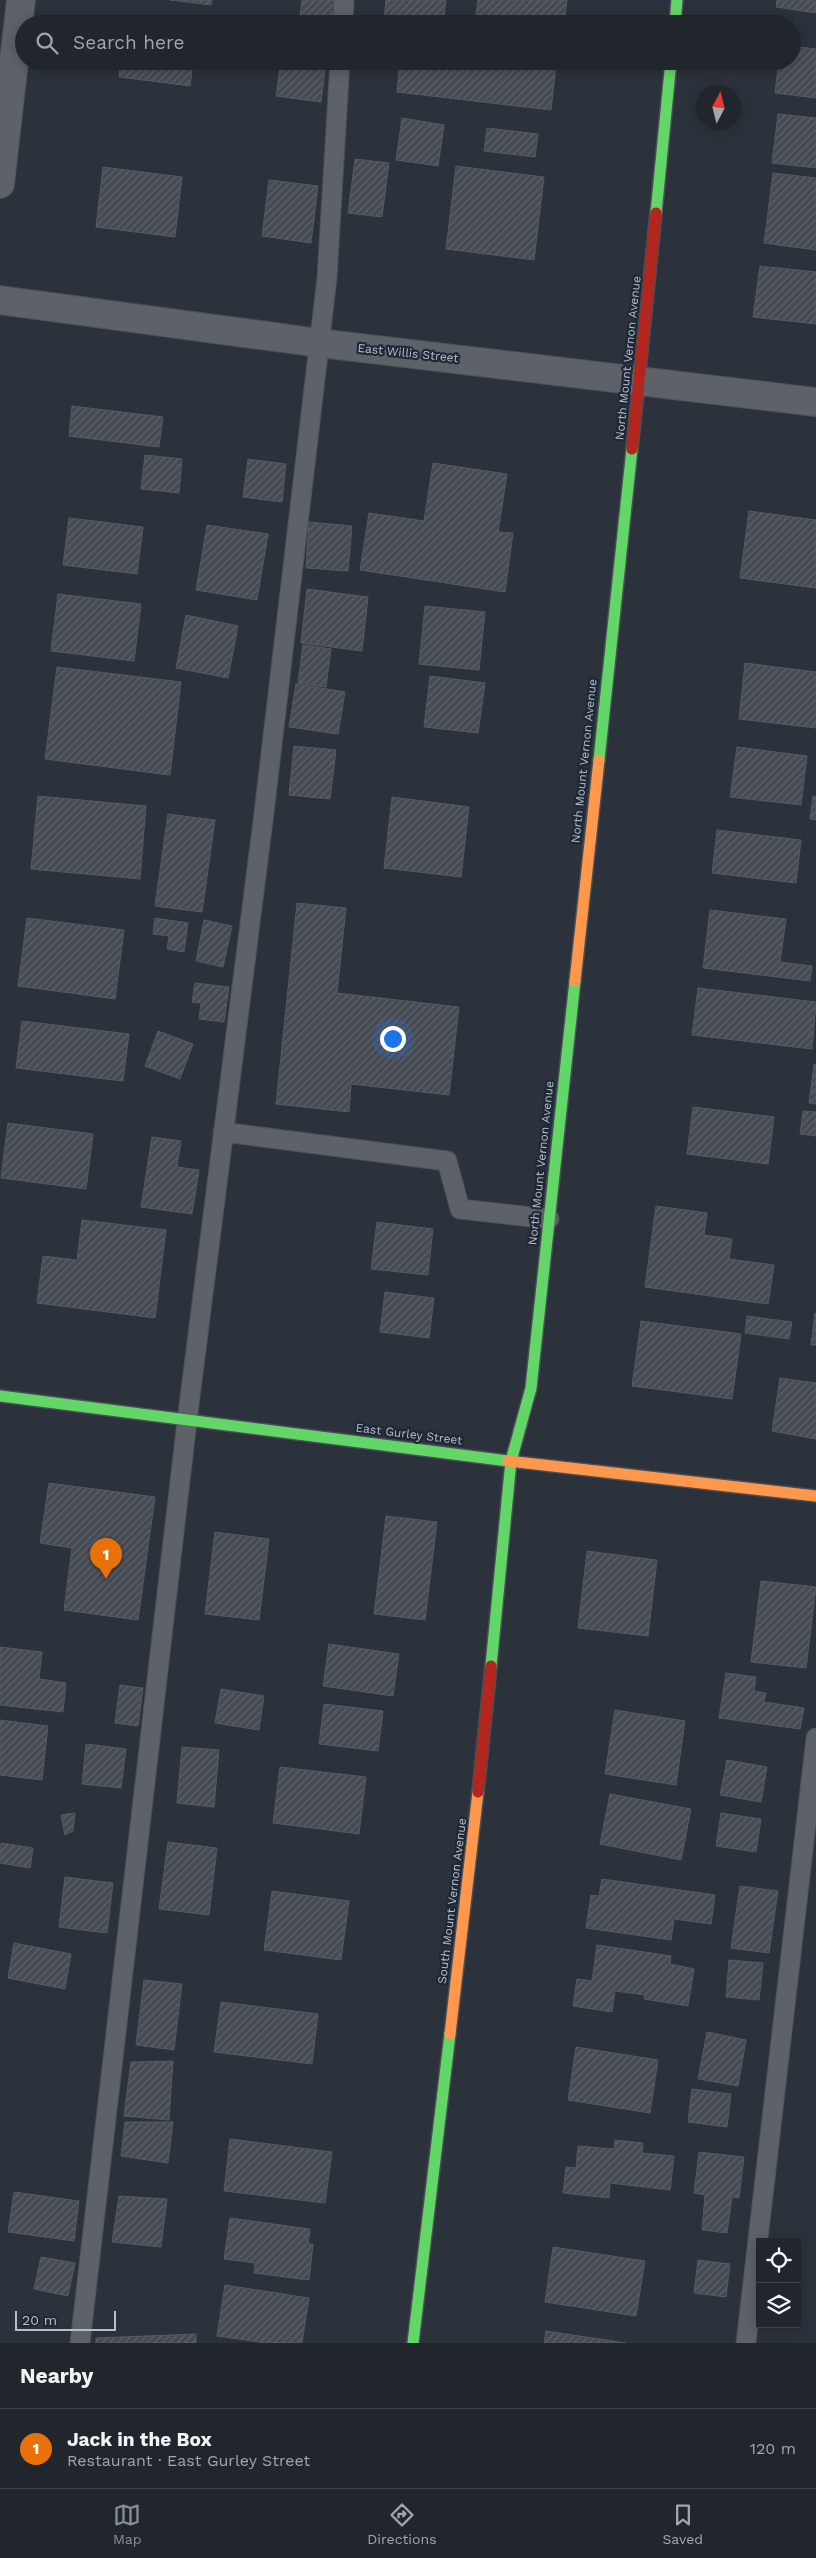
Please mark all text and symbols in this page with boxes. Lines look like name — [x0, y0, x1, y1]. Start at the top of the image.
search box — [15, 15, 801, 70]
icon: search — [33, 29, 61, 57]
text: Search here — [73, 31, 184, 54]
north arrow — [696, 85, 741, 130]
street label: North Mount Vernon Avenue — [612, 275, 644, 441]
street label: East Willis Street — [357, 341, 459, 365]
street label: North Mount Vernon Avenue — [568, 678, 600, 844]
your location — [380, 1026, 406, 1052]
street label: North Mount Vernon Avenue — [525, 1080, 557, 1246]
street label: East Gurley Street — [355, 1421, 463, 1447]
pin: 1 — [90, 1538, 122, 1579]
street label: South Mount Vernon Avenue — [435, 1817, 469, 1985]
map controls — [756, 2238, 801, 2328]
button: locate — [756, 2238, 801, 2283]
button: layers — [756, 2283, 801, 2328]
scale bar — [15, 2308, 116, 2331]
text: 20 m — [22, 2312, 57, 2328]
text: Nearby — [20, 2363, 93, 2388]
text: Jack in the Box — [67, 2428, 212, 2451]
text: 1 — [33, 2439, 39, 2458]
text: 120 m — [750, 2439, 796, 2458]
text: Restaurant · East Gurley Street — [67, 2451, 310, 2470]
tab: Map — [113, 2501, 142, 2547]
tab: Directions — [367, 2501, 437, 2547]
tab: Saved — [662, 2501, 703, 2547]

